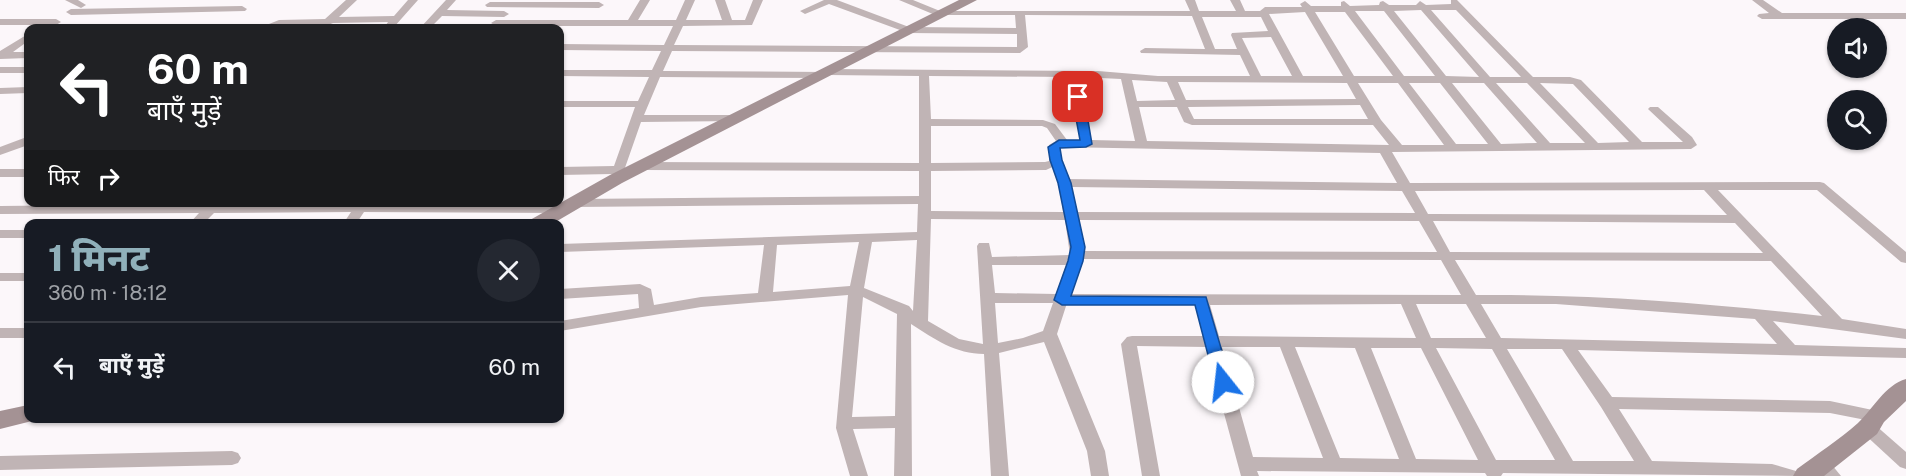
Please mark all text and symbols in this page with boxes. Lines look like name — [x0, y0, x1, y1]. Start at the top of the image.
map controls — [1827, 18, 1887, 150]
button: sound — [1827, 18, 1887, 78]
text: 60 m — [147, 44, 249, 93]
icon: left — [48, 48, 126, 126]
pin — [1052, 71, 1103, 122]
icon: arrive — [1061, 80, 1094, 113]
button: search — [1827, 90, 1887, 150]
text: बाएँ मुड़ें — [147, 94, 222, 126]
icon: right — [92, 162, 125, 195]
text: फिर — [48, 164, 80, 190]
text: 1 मिनट — [48, 237, 149, 279]
button: close — [477, 239, 540, 302]
text: 360 m · 18:12 — [48, 281, 167, 305]
position arrow — [1191, 350, 1255, 414]
icon: left — [48, 351, 81, 384]
text: बाएँ मुड़ें — [99, 352, 164, 378]
text: 60 m — [489, 354, 540, 380]

